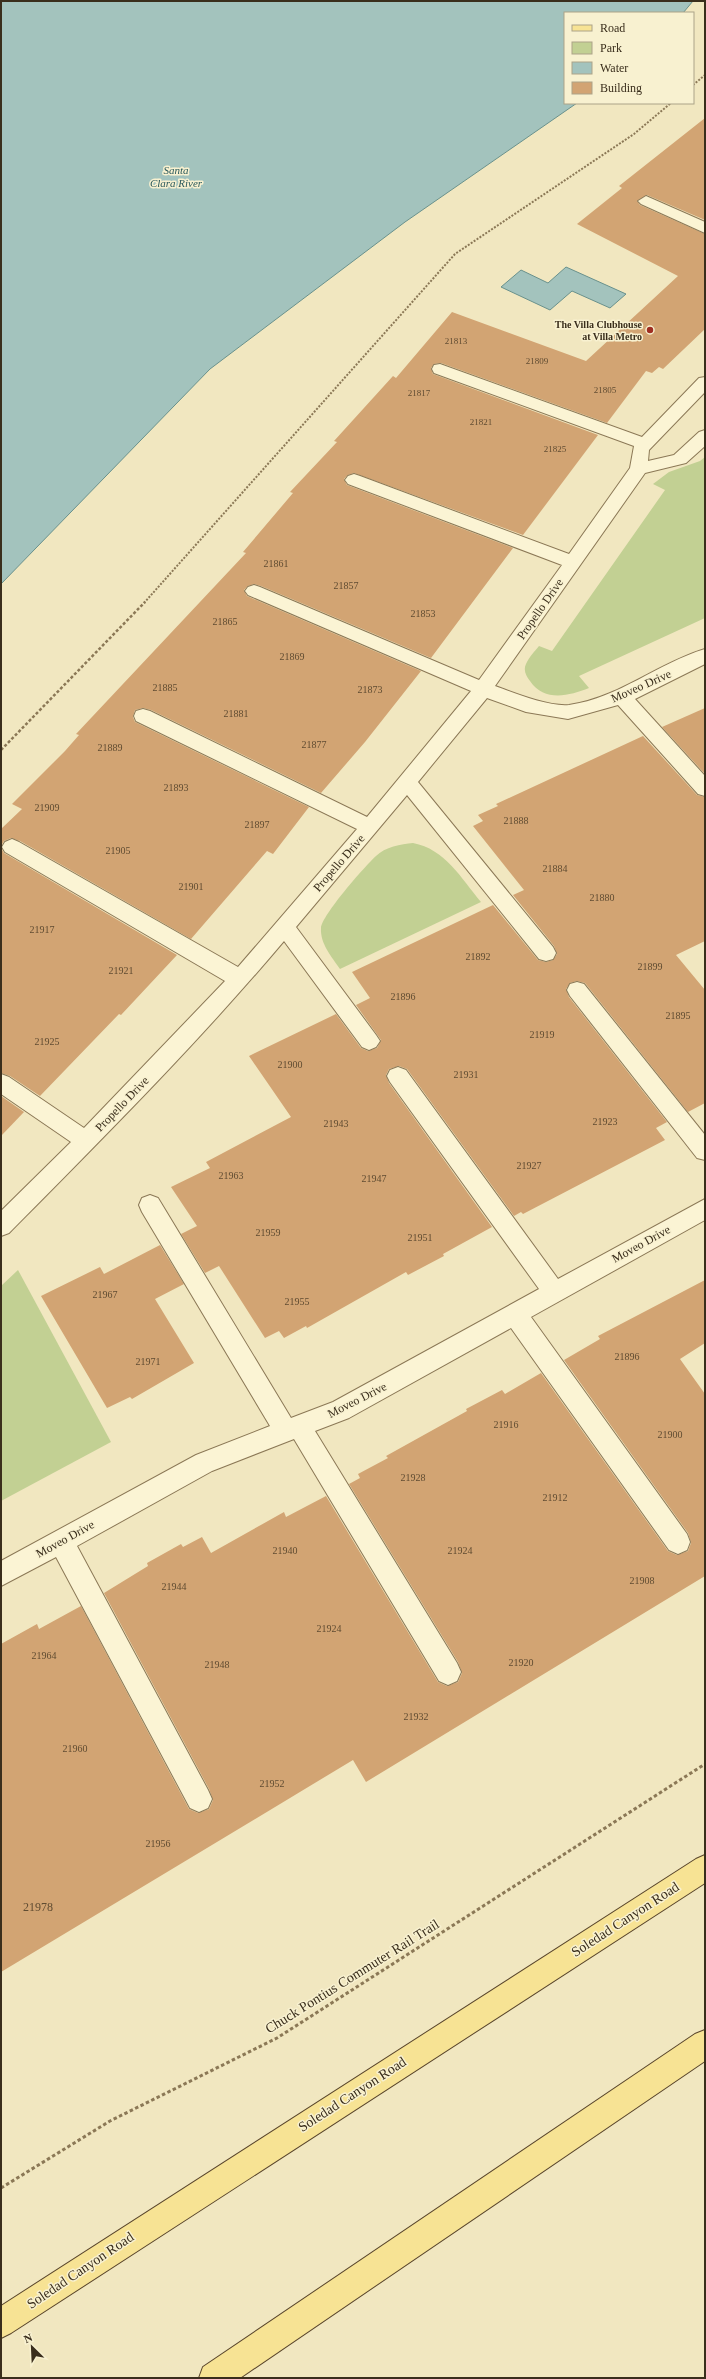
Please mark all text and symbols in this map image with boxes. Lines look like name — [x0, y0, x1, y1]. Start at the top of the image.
legend — [564, 12, 694, 104]
text: Road — [600, 21, 625, 35]
text: Park — [600, 41, 622, 55]
text: Water — [600, 61, 628, 75]
text: Building — [600, 81, 642, 95]
water label: Santa Clara River — [150, 164, 203, 189]
place label: The Villa Clubhouse at Villa Metro — [555, 319, 643, 342]
marker: The Villa Clubhouse at Villa Metro — [645, 325, 655, 335]
house number: 21813 — [445, 336, 468, 346]
house number: 21809 — [526, 356, 549, 366]
house number: 21805 — [594, 385, 617, 395]
house number: 21817 — [408, 388, 431, 398]
house number: 21821 — [470, 417, 492, 427]
house number: 21825 — [544, 444, 567, 454]
house number: 21861 — [264, 558, 289, 569]
street label: Propello Drive — [514, 576, 566, 642]
house number: 21857 — [334, 580, 359, 591]
house number: 21853 — [411, 608, 436, 619]
house number: 21865 — [213, 616, 238, 627]
house number: 21869 — [280, 651, 305, 662]
street label: Moveo Drive — [609, 667, 673, 705]
house number: 21885 — [153, 682, 178, 693]
house number: 21873 — [358, 684, 383, 695]
house number: 21881 — [224, 708, 249, 719]
house number: 21877 — [302, 739, 327, 750]
house number: 21889 — [98, 742, 123, 753]
house number: 21893 — [164, 782, 189, 793]
house number: 21909 — [35, 802, 60, 813]
house number: 21888 — [504, 815, 529, 826]
house number: 21897 — [245, 819, 270, 830]
street label: Propello Drive — [310, 832, 368, 894]
house number: 21905 — [106, 845, 131, 856]
house number: 21884 — [543, 863, 568, 874]
house number: 21901 — [179, 881, 204, 892]
house number: 21880 — [590, 892, 615, 903]
house number: 21917 — [30, 924, 55, 935]
house number: 21892 — [466, 951, 491, 962]
house number: 21899 — [638, 961, 663, 972]
house number: 21921 — [109, 965, 134, 976]
house number: 21896 — [391, 991, 416, 1002]
house number: 21895 — [666, 1010, 691, 1021]
house number: 21919 — [530, 1029, 555, 1040]
house number: 21925 — [35, 1036, 60, 1047]
house number: 21900 — [278, 1059, 303, 1070]
house number: 21931 — [454, 1069, 479, 1080]
street label: Propello Drive — [92, 1074, 152, 1134]
house number: 21923 — [593, 1116, 618, 1127]
house number: 21943 — [324, 1118, 349, 1129]
house number: 21927 — [517, 1160, 542, 1171]
house number: 21963 — [219, 1170, 244, 1181]
house number: 21947 — [362, 1173, 387, 1184]
street label: Moveo Drive — [609, 1222, 673, 1266]
house number: 21959 — [256, 1227, 281, 1238]
house number: 21951 — [408, 1232, 433, 1243]
house number: 21967 — [93, 1289, 118, 1300]
house number: 21955 — [285, 1296, 310, 1307]
house number: 21896 — [615, 1351, 640, 1362]
house number: 21971 — [136, 1356, 161, 1367]
street label: Moveo Drive — [325, 1379, 389, 1421]
house number: 21916 — [494, 1419, 519, 1430]
house number: 21900 — [658, 1429, 683, 1440]
house number: 21928 — [401, 1472, 426, 1483]
house number: 21912 — [543, 1492, 568, 1503]
street label: Moveo Drive — [33, 1517, 97, 1561]
house number: 21940 — [273, 1545, 298, 1556]
house number: 21924 — [448, 1545, 473, 1556]
house number: 21908 — [630, 1575, 655, 1586]
house number: 21944 — [162, 1581, 187, 1592]
house number: 21924 — [317, 1623, 342, 1634]
house number: 21964 — [32, 1650, 57, 1661]
house number: 21920 — [509, 1657, 534, 1668]
house number: 21948 — [205, 1659, 230, 1670]
house number: 21932 — [404, 1711, 429, 1722]
house number: 21960 — [63, 1743, 88, 1754]
house number: 21952 — [260, 1778, 285, 1789]
house number: 21956 — [146, 1838, 171, 1849]
street label: Soledad Canyon Road — [569, 1879, 682, 1960]
house number: 21978 — [23, 1900, 53, 1914]
street label: Chuck Pontius Commuter Rail Trail — [263, 1916, 442, 2036]
street label: Soledad Canyon Road — [296, 2054, 409, 2135]
street label: Soledad Canyon Road — [24, 2229, 136, 2312]
north arrow — [12, 2327, 52, 2367]
text: N — [22, 2331, 34, 2345]

